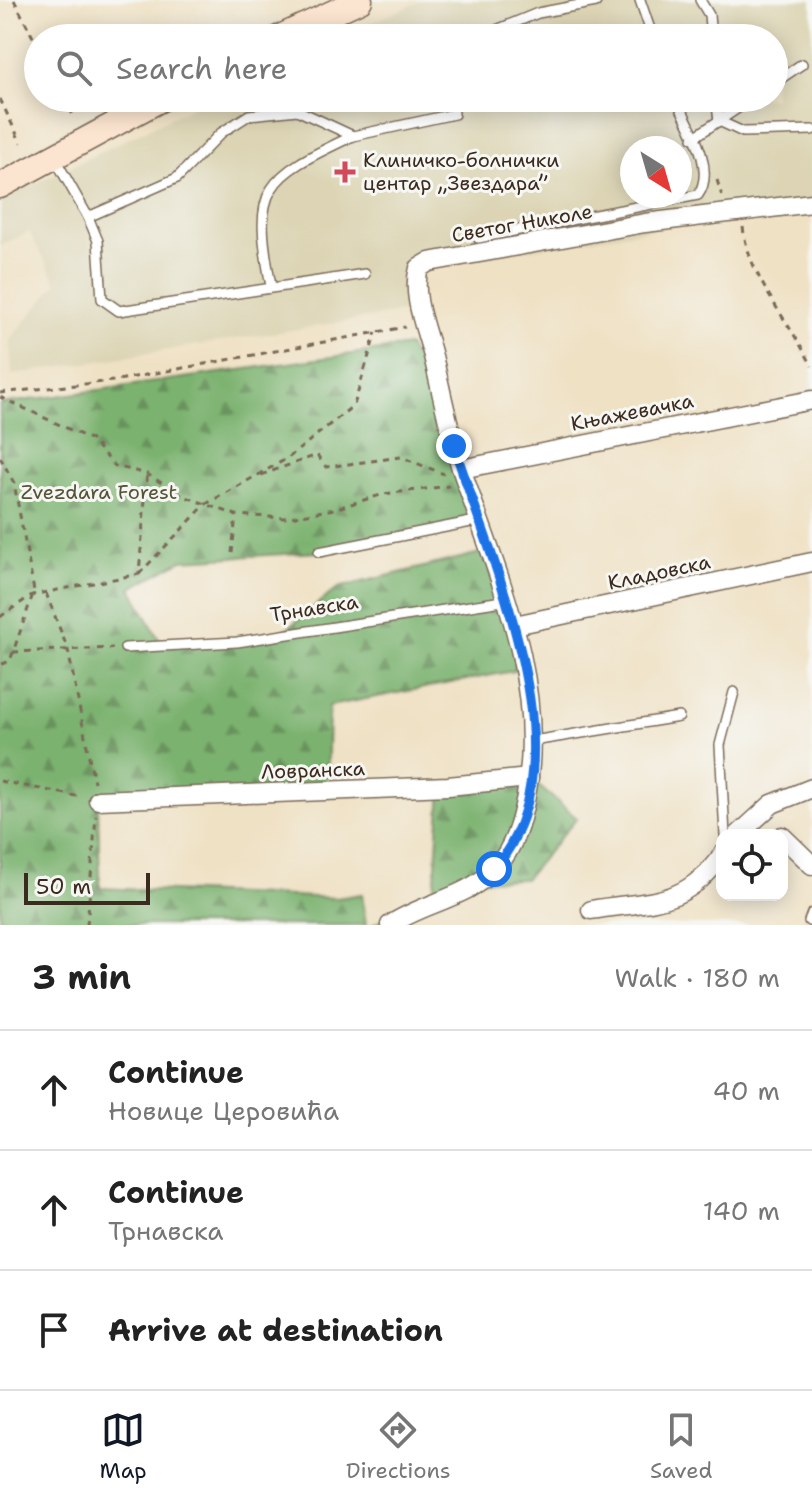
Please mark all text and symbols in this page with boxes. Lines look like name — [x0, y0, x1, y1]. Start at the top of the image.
search box — [24, 24, 788, 112]
icon: search — [52, 46, 96, 90]
text: Search here — [116, 48, 287, 89]
north arrow — [620, 136, 692, 208]
place label: Клиничко-болнички центар „Звездара” — [363, 147, 559, 196]
marker: Клиничко-болнички центар „Звездара” — [334, 161, 356, 183]
street label: Светог Николе — [450, 198, 594, 248]
street label: Књажевачка — [568, 387, 696, 437]
route end — [436, 428, 472, 464]
park label: Zvezdara Forest — [21, 479, 177, 505]
street label: Кладовска — [605, 548, 713, 596]
street label: Трнавска — [268, 588, 360, 628]
street label: Ловранска — [260, 755, 366, 785]
map controls — [716, 829, 788, 901]
button: locate — [716, 829, 788, 901]
route start — [476, 851, 512, 887]
scale bar — [24, 869, 150, 905]
text: 50 m — [36, 872, 91, 901]
text: 3 min — [32, 954, 131, 1000]
text: Walk · 180 m — [615, 960, 780, 995]
text: Continue — [108, 1052, 244, 1093]
icon: ahead — [32, 1068, 76, 1112]
text: 40 m — [713, 1073, 780, 1108]
text: Новице Церовића — [108, 1093, 339, 1128]
text: Continue — [108, 1172, 244, 1213]
icon: ahead — [32, 1188, 76, 1232]
text: 140 m — [703, 1193, 780, 1228]
text: Трнавска — [108, 1213, 224, 1248]
icon: arrive — [32, 1308, 76, 1352]
text: Arrive at destination — [108, 1310, 443, 1351]
tab: Map — [100, 1408, 147, 1485]
tab: Directions — [346, 1408, 451, 1485]
tab: Saved — [650, 1408, 712, 1485]

